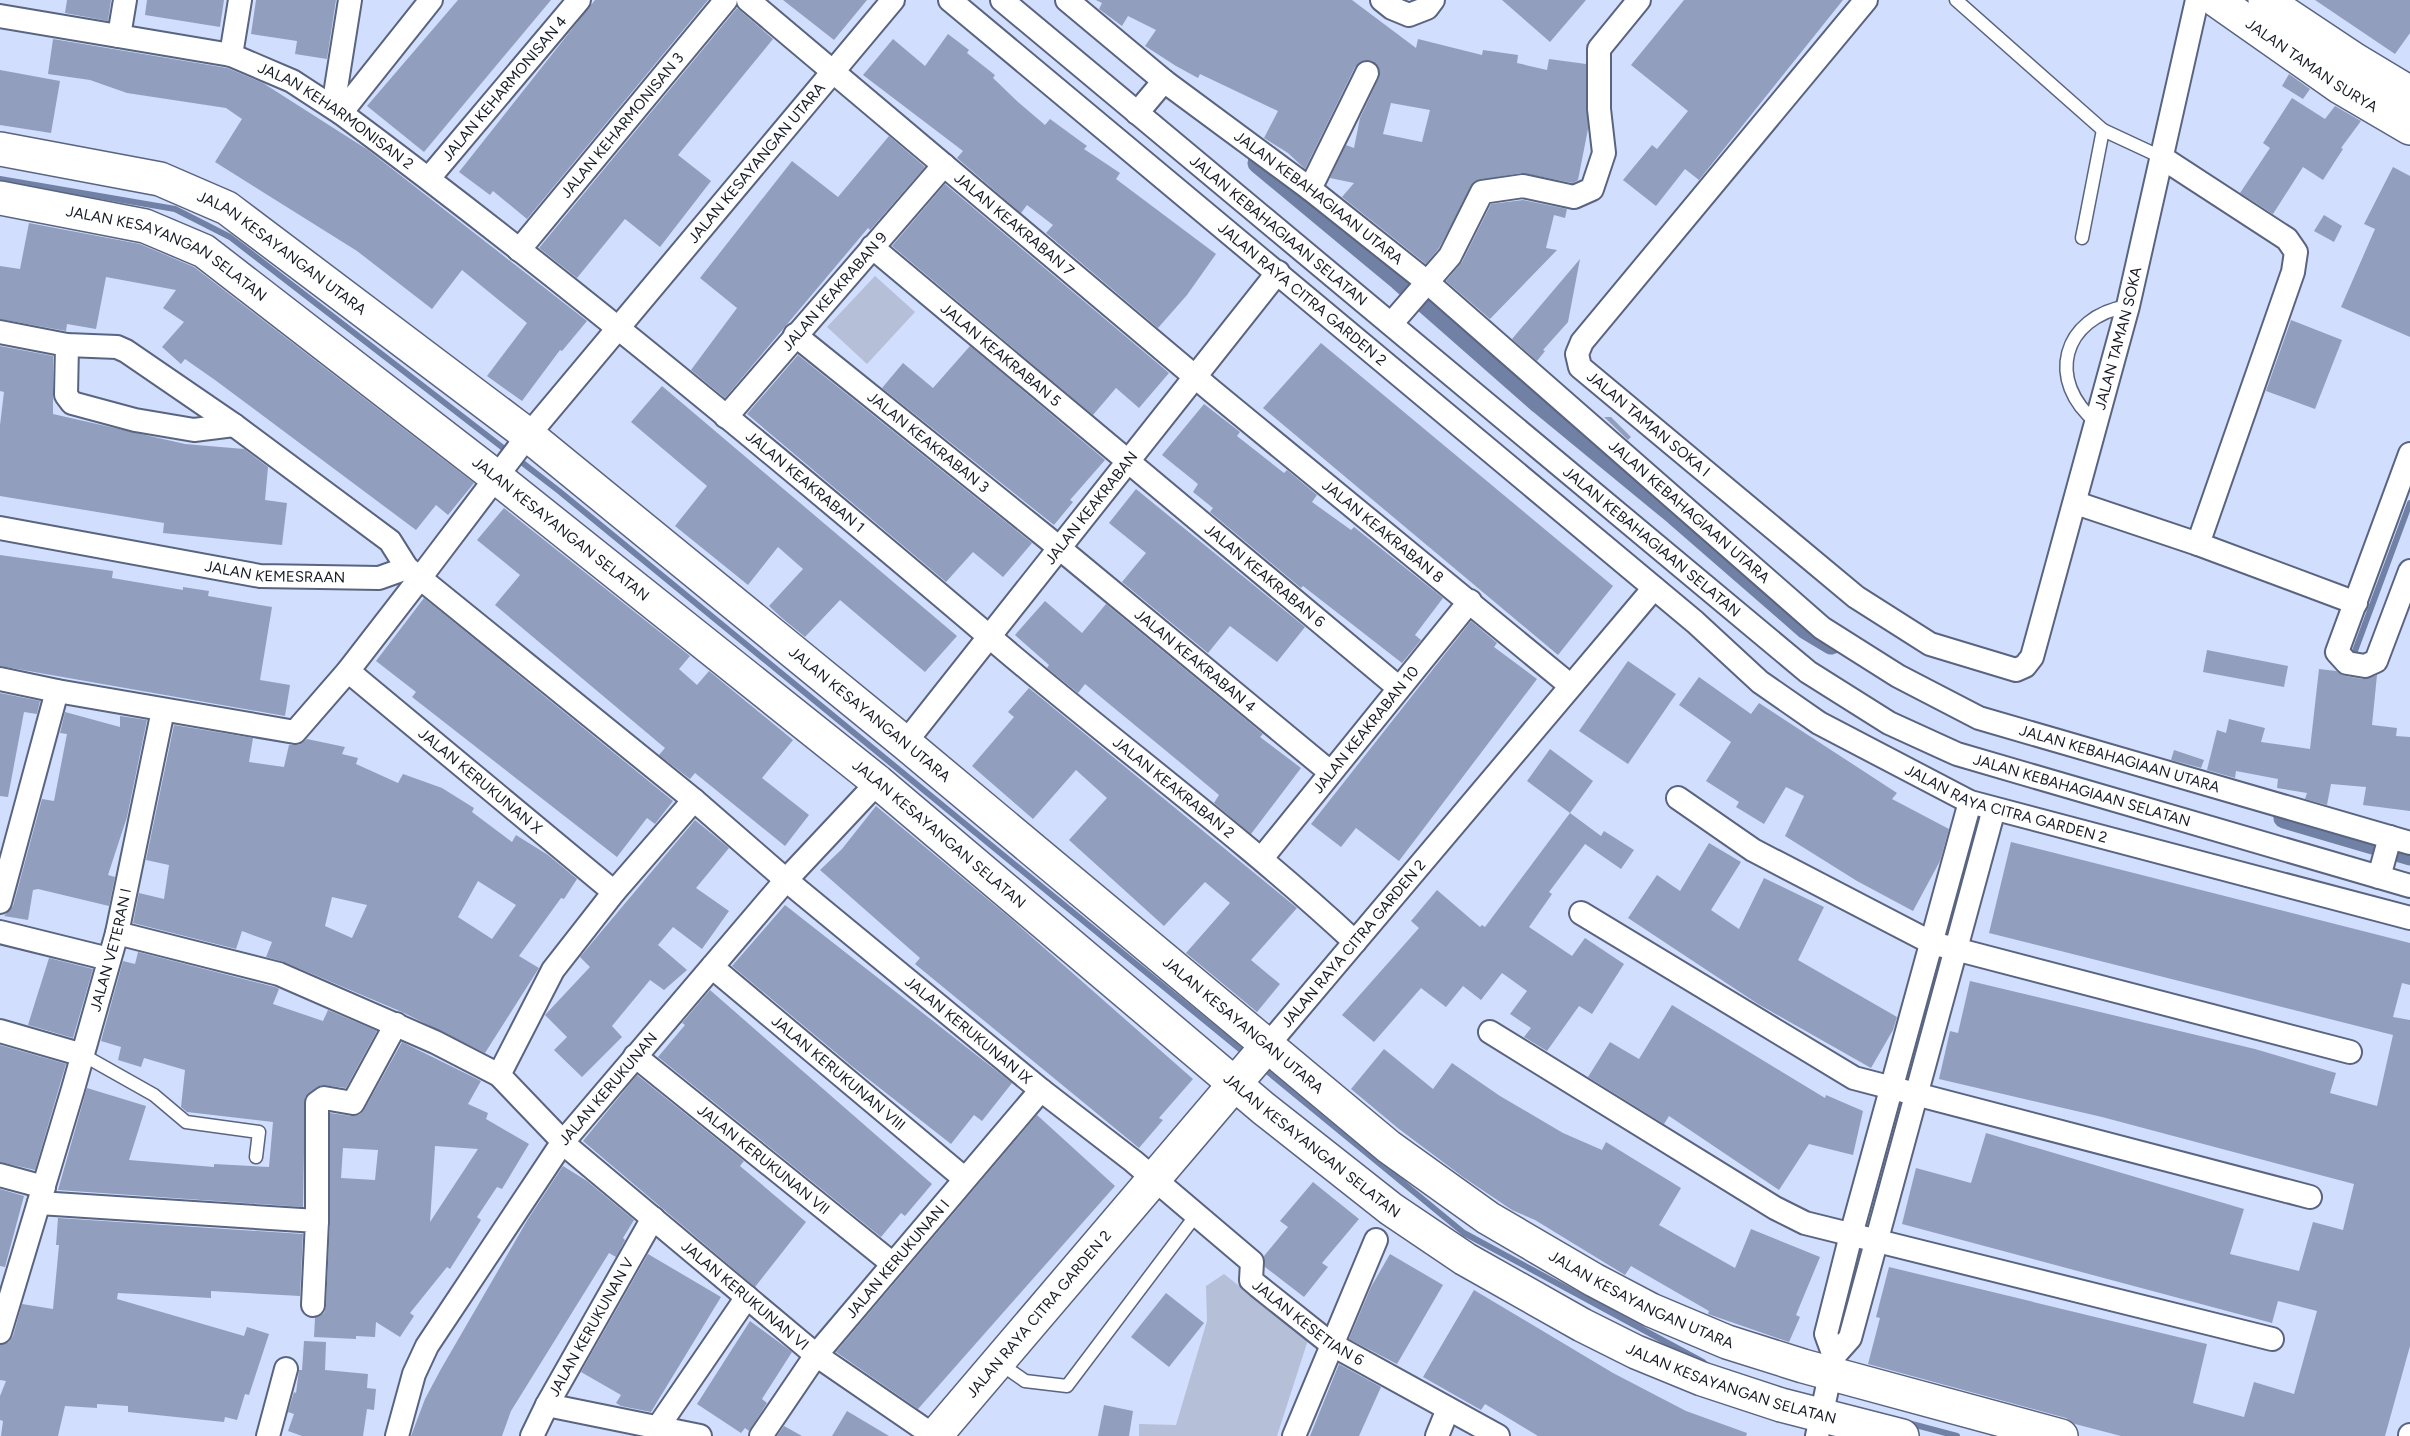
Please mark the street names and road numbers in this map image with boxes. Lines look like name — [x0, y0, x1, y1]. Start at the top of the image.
street label: JALAN KEHARMONISAN 4 — [438, 12, 571, 165]
street label: JALAN TAMAN SURYA — [2242, 15, 2381, 116]
street label: JALAN KEHARMONISAN 3 — [557, 49, 688, 201]
street label: JALAN KEHARMONISAN 2 — [255, 59, 417, 173]
street label: JALAN KESAYANGAN UTARA — [684, 79, 829, 247]
street label: JALAN KEBAHAGIAAN UTARA — [1231, 127, 1406, 268]
street label: JALAN KEBAHAGIAAN SELATAN — [1186, 151, 1371, 310]
street label: JALAN KEAKRABAN 7 — [951, 169, 1078, 280]
street label: JALAN KESAYANGAN UTARA — [194, 187, 370, 319]
street label: JALAN KESAYANGAN SELATAN — [65, 202, 270, 305]
street label: JALAN RAYA CITRA GARDEN 2 — [1214, 219, 1390, 370]
street label: JALAN KEAKRABAN 9 — [778, 228, 891, 355]
street label: JALAN TAMAN SOKA — [2091, 265, 2146, 412]
street label: JALAN KEAKRABAN 5 — [937, 299, 1065, 410]
street label: JALAN TAMAN SOKA I — [1583, 368, 1714, 481]
street label: JALAN KEAKRABAN 3 — [864, 388, 993, 497]
street label: JALAN KEAKRABAN 1 — [742, 427, 868, 536]
street label: JALAN KEBAHAGIAAN UTARA — [1605, 436, 1773, 587]
street label: JALAN KEAKRABAN — [1041, 448, 1141, 568]
street label: JALAN KESAYANGAN SELATAN — [469, 453, 653, 605]
street label: JALAN KEBAHAGIAAN SELATAN — [1559, 463, 1744, 621]
street label: JALAN KEAKRABAN 8 — [1318, 476, 1447, 587]
street label: JALAN KEAKRABAN 6 — [1201, 520, 1329, 631]
street label: JALAN KEMESRAAN — [203, 557, 345, 586]
street label: JALAN KEAKRABAN 4 — [1131, 605, 1260, 716]
street label: JALAN KESAYANGAN UTARA — [785, 643, 954, 786]
street label: JALAN KEAKRABAN 10 — [1309, 662, 1423, 797]
street label: JALAN KEBAHAGIAAN UTARA — [2017, 721, 2222, 796]
street label: JALAN KERUKUNAN X — [415, 724, 546, 838]
street label: JALAN KEAKRABAN 2 — [1109, 733, 1238, 842]
street label: JALAN KEBAHAGIAAN SELATAN — [1971, 750, 2193, 831]
street label: JALAN KESAYANGAN SELATAN — [849, 756, 1029, 912]
street label: JALAN RAYA CITRA GARDEN 2 — [1902, 761, 2109, 847]
street label: JALAN RAYA CITRA GARDEN 2 — [1278, 856, 1429, 1031]
street label: JALAN VETERAN I — [86, 887, 135, 1014]
street label: JALAN KESAYANGAN UTARA — [1159, 953, 1327, 1097]
street label: JALAN KERUKUNAN IX — [901, 973, 1036, 1088]
street label: JALAN KERUKUNAN VIII — [768, 1012, 909, 1134]
street label: JALAN KERUKUNAN — [555, 1029, 661, 1149]
street label: JALAN KESAYANGAN SELATAN — [1220, 1070, 1404, 1222]
street label: JALAN KERUKUNAN VII — [694, 1101, 833, 1218]
street label: JALAN KERUKUNAN I — [842, 1196, 953, 1322]
street label: JALAN RAYA CITRA GARDEN 2 — [963, 1227, 1115, 1401]
street label: JALAN KERUKUNAN VI — [678, 1237, 812, 1354]
street label: JALAN KESAYANGAN UTARA — [1546, 1247, 1736, 1352]
street label: JALAN KERUKUNAN V — [545, 1254, 638, 1400]
street label: JALAN KESETIAN 6 — [1249, 1276, 1367, 1369]
street label: JALAN KESAYANGAN SELATAN — [1623, 1340, 1838, 1428]

